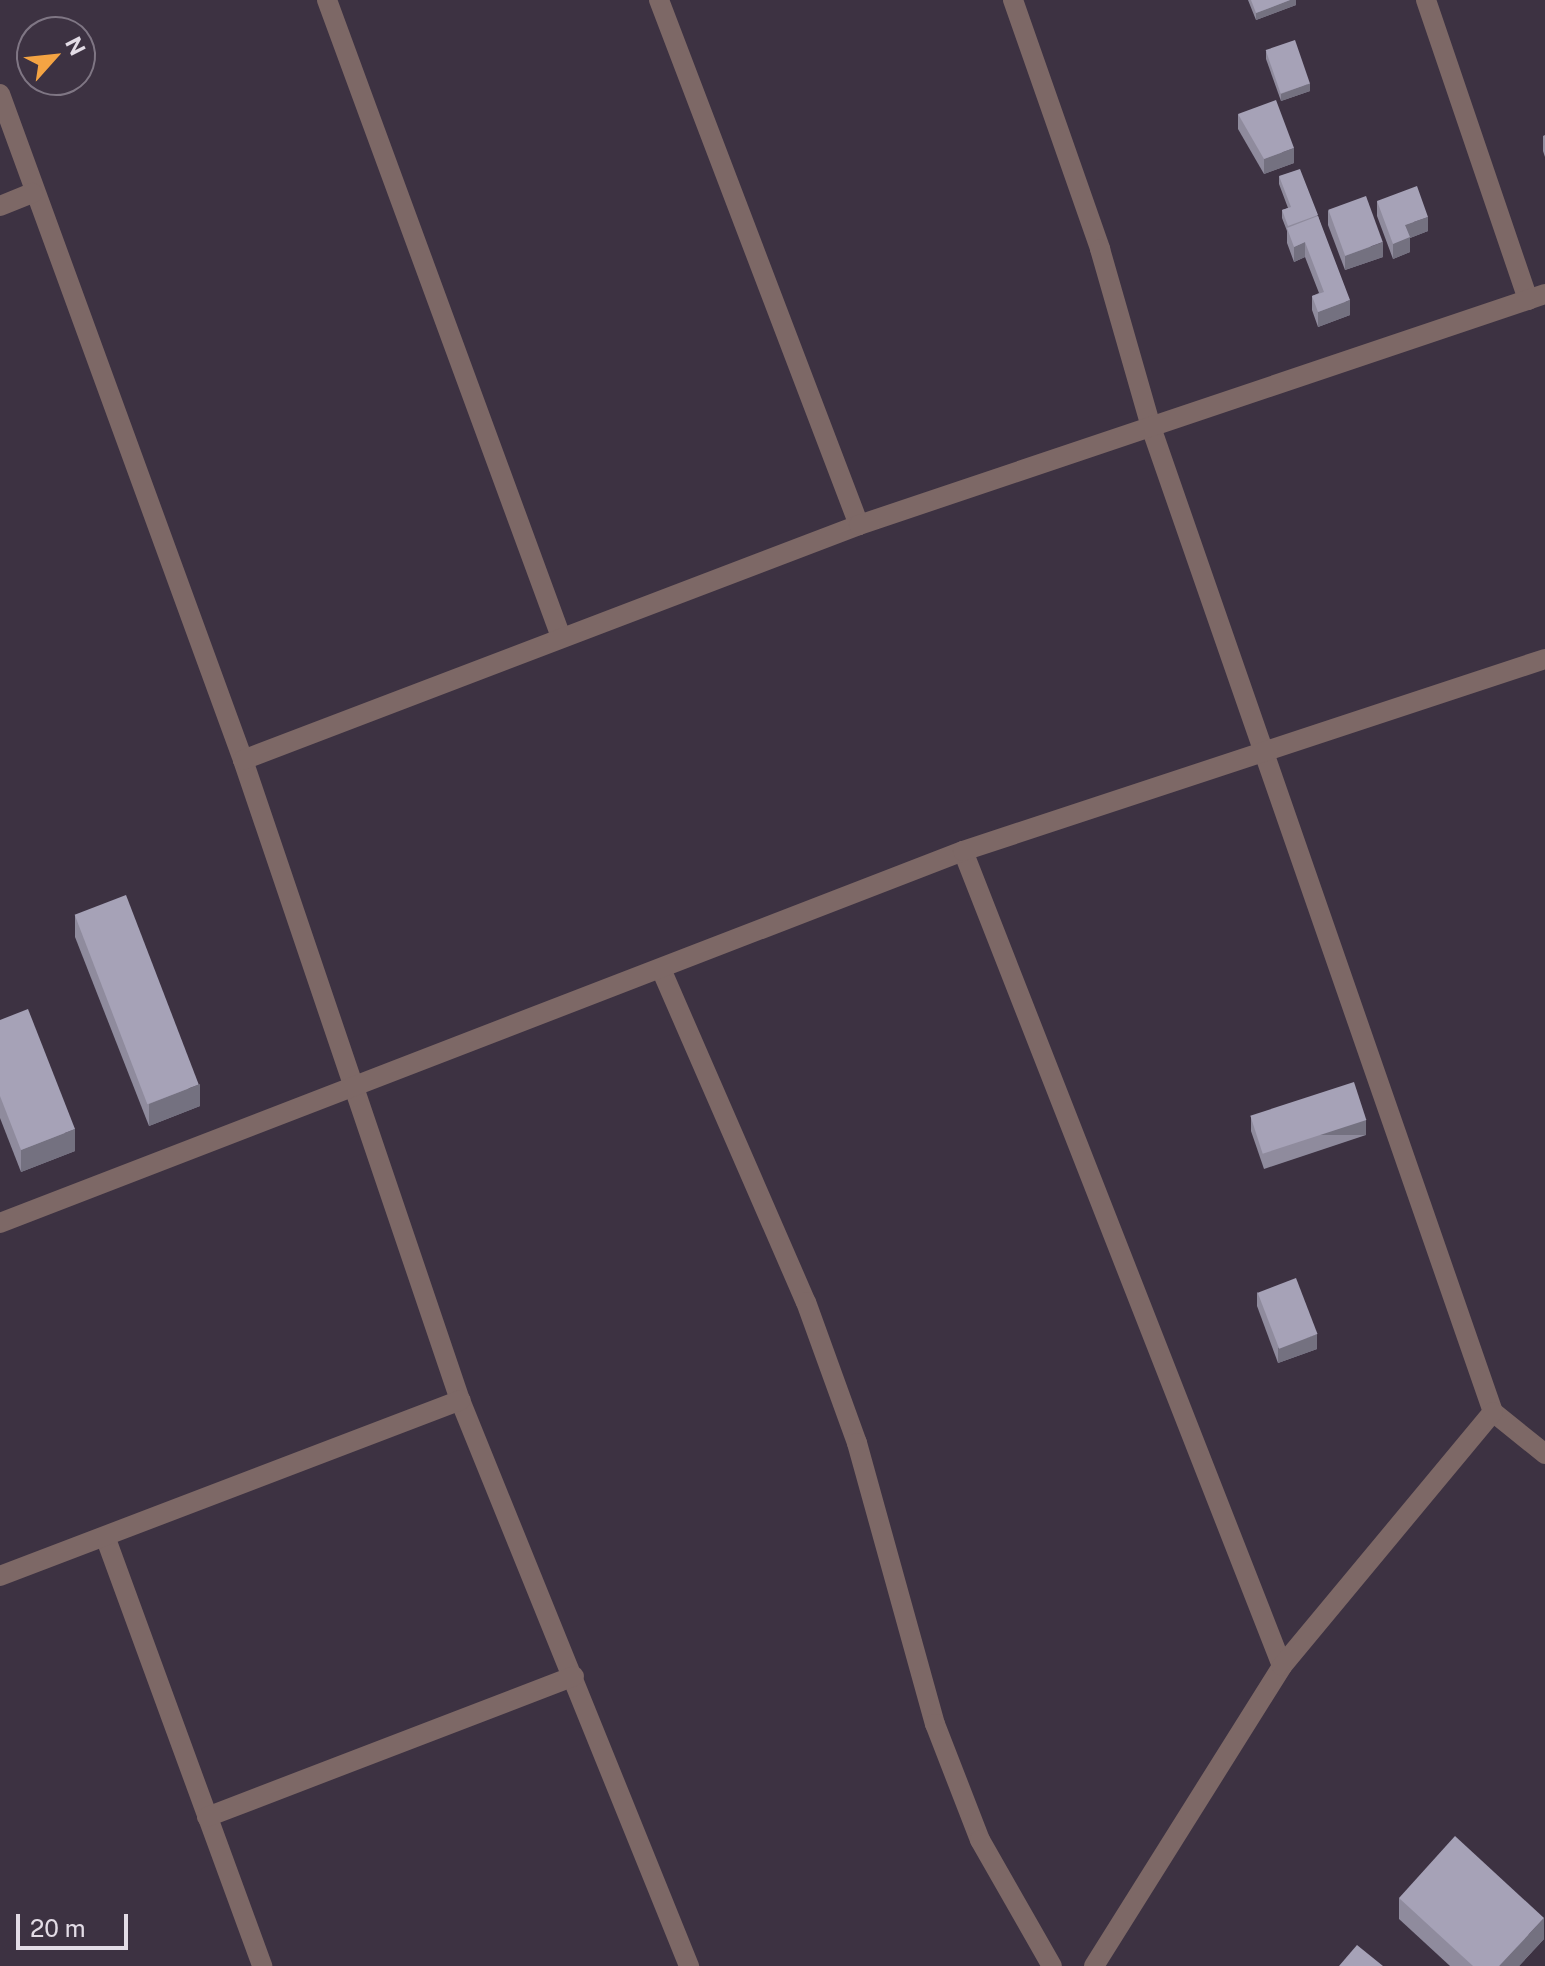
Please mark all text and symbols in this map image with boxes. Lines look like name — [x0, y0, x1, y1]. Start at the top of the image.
north arrow — [16, 16, 96, 96]
text: N — [60, 32, 91, 60]
scale bar — [20, 1898, 132, 1948]
text: 20 m — [30, 1914, 86, 1942]

